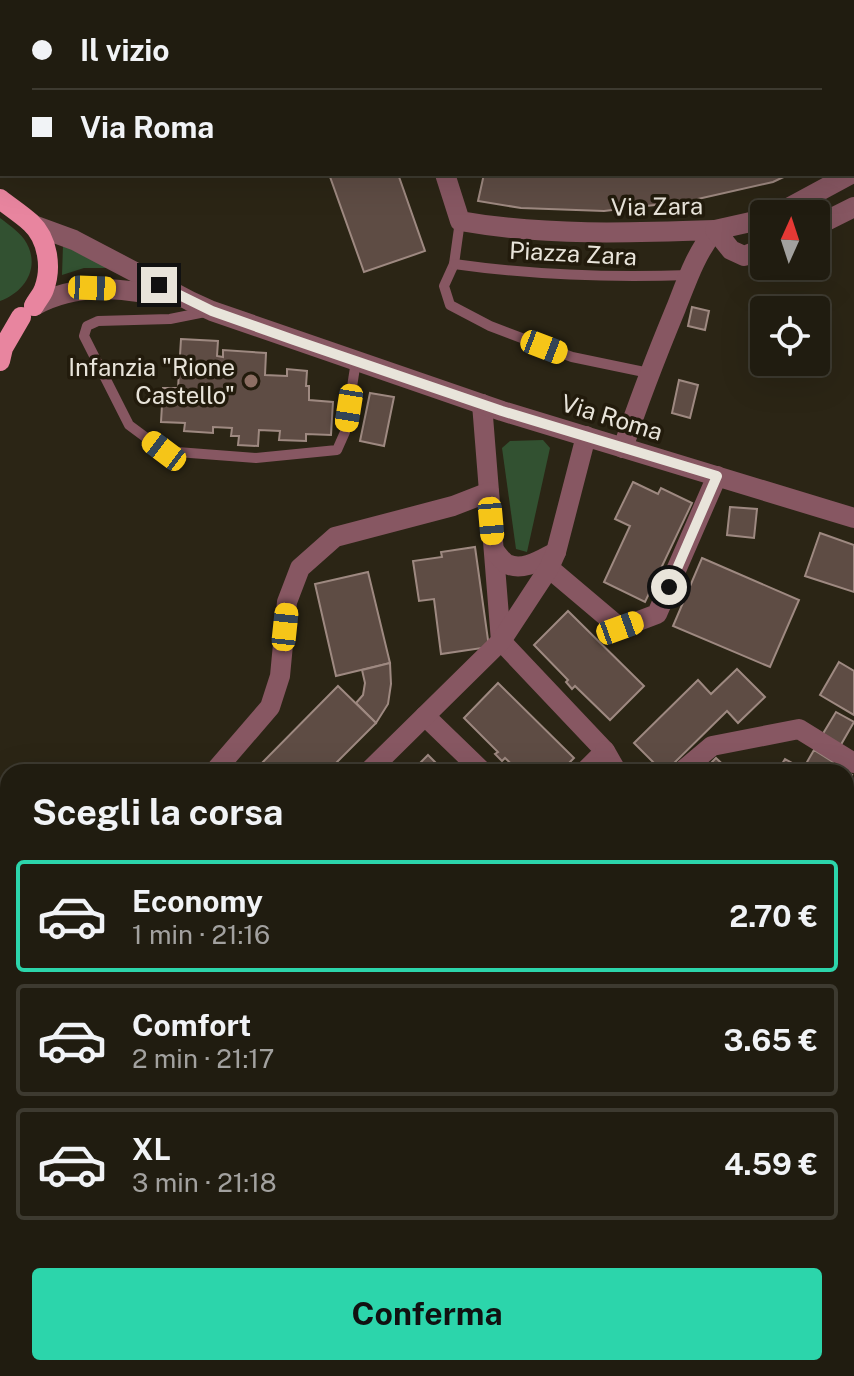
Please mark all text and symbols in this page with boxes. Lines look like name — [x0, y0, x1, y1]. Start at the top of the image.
text: Il vizio — [80, 32, 170, 68]
text: Via Roma — [80, 109, 214, 145]
street label: Via Zara — [611, 191, 703, 221]
north arrow — [750, 200, 830, 280]
map controls — [750, 200, 830, 376]
street label: Piazza Zara — [508, 236, 638, 270]
route end — [141, 267, 177, 303]
car — [68, 275, 116, 301]
button: locate — [750, 296, 830, 376]
car — [517, 327, 571, 367]
place label: Infanzia "Rione Castello" — [68, 353, 235, 409]
marker: Infanzia "Rione Castello" — [242, 372, 260, 390]
car — [333, 382, 365, 434]
street label: Via Roma — [558, 388, 666, 446]
car — [138, 427, 190, 475]
car — [477, 496, 505, 546]
route start — [651, 569, 687, 605]
car — [271, 602, 299, 652]
car — [593, 609, 647, 647]
text: Scegli la corsa — [32, 791, 283, 833]
icon: car — [36, 880, 108, 952]
text: Economy — [132, 883, 263, 919]
text: 2.70 € — [729, 898, 818, 934]
text: 1 min · 21:16 — [132, 919, 270, 950]
icon: car — [36, 1004, 108, 1076]
text: Comfort — [132, 1007, 251, 1043]
text: 3.65 € — [724, 1022, 818, 1058]
text: 2 min · 21:17 — [132, 1043, 274, 1074]
icon: car — [36, 1128, 108, 1200]
text: XL — [132, 1131, 171, 1167]
text: 4.59 € — [724, 1146, 818, 1182]
text: 3 min · 21:18 — [132, 1167, 277, 1198]
button: Conferma — [32, 1268, 822, 1360]

